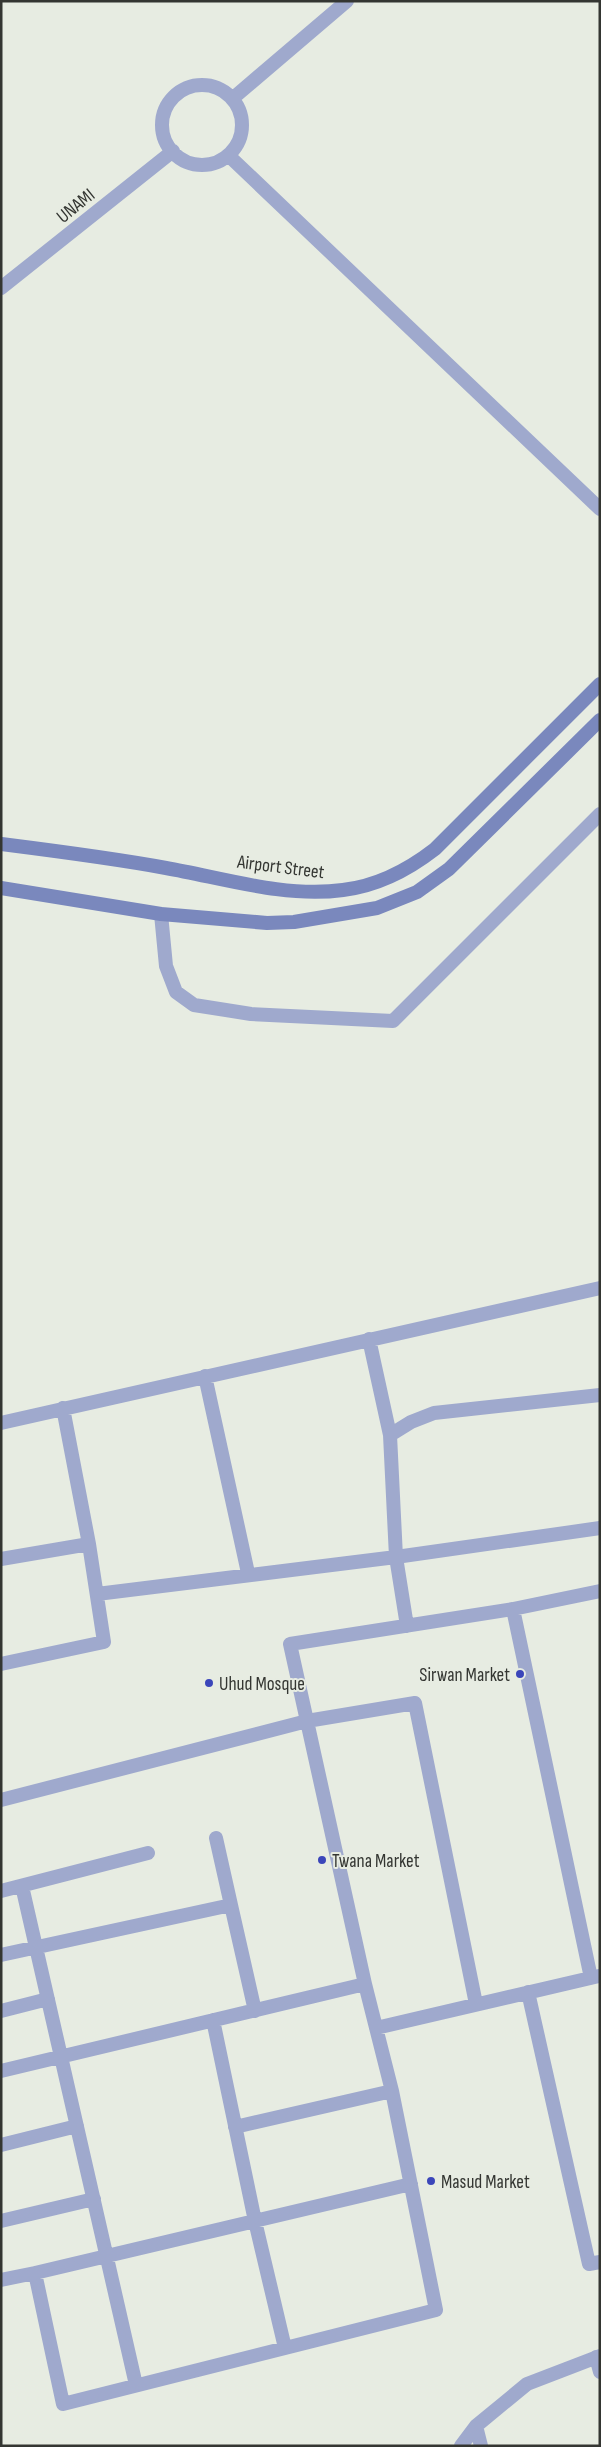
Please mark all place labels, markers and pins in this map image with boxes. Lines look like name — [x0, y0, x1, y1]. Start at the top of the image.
place label: Sirwan Market — [419, 1664, 510, 1687]
marker: Sirwan Market — [514, 1668, 526, 1680]
place label: Uhud Mosque — [219, 1673, 305, 1696]
marker: Uhud Mosque — [203, 1677, 215, 1689]
place label: Twana Market — [332, 1850, 420, 1873]
marker: Twana Market — [316, 1854, 328, 1866]
place label: Masud Market — [441, 2171, 530, 2194]
marker: Masud Market — [425, 2175, 437, 2187]

